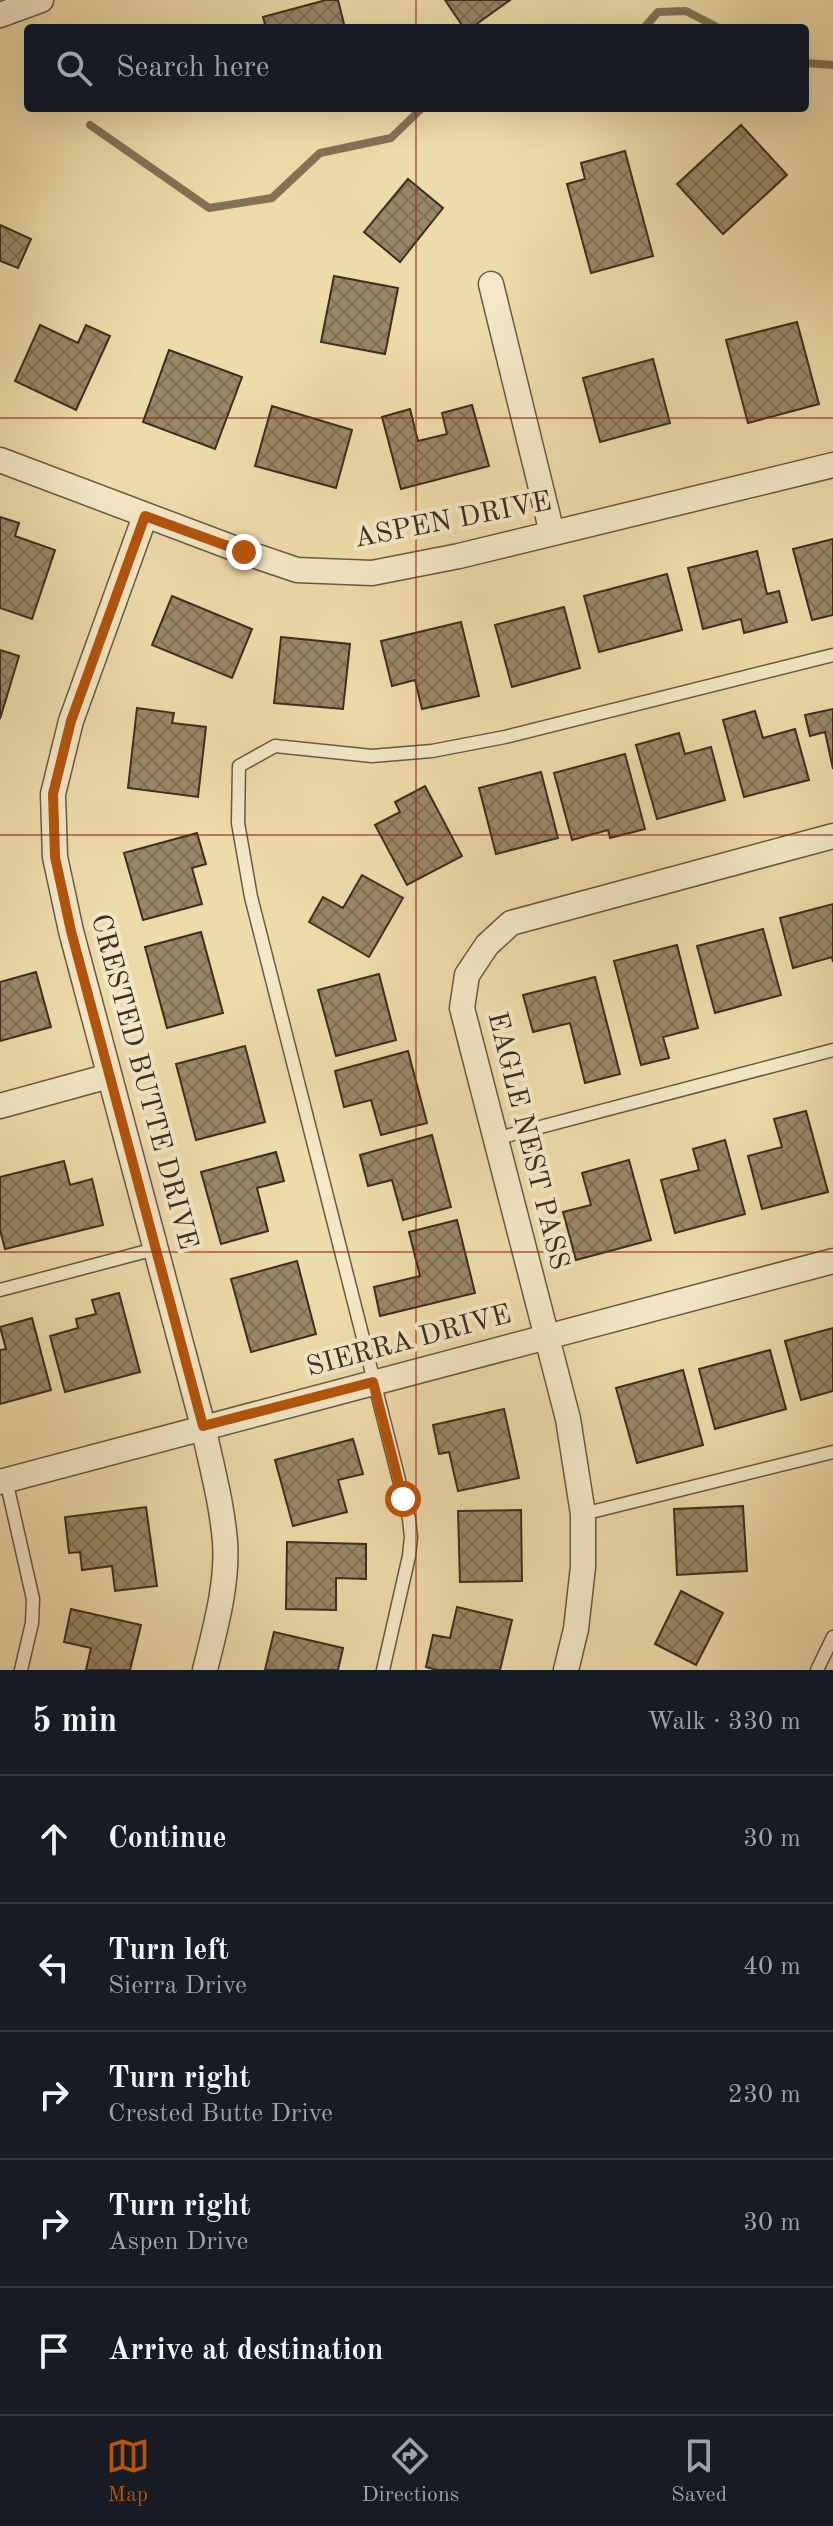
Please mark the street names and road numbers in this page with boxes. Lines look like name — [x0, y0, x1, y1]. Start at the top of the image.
street label: ASPEN DRIVE — [352, 488, 554, 554]
street label: CRESTED BUTTE DRIVE — [85, 911, 201, 1253]
street label: EAGLE NEST PASS — [481, 1009, 573, 1273]
street label: SIERRA DRIVE — [304, 1301, 514, 1383]

